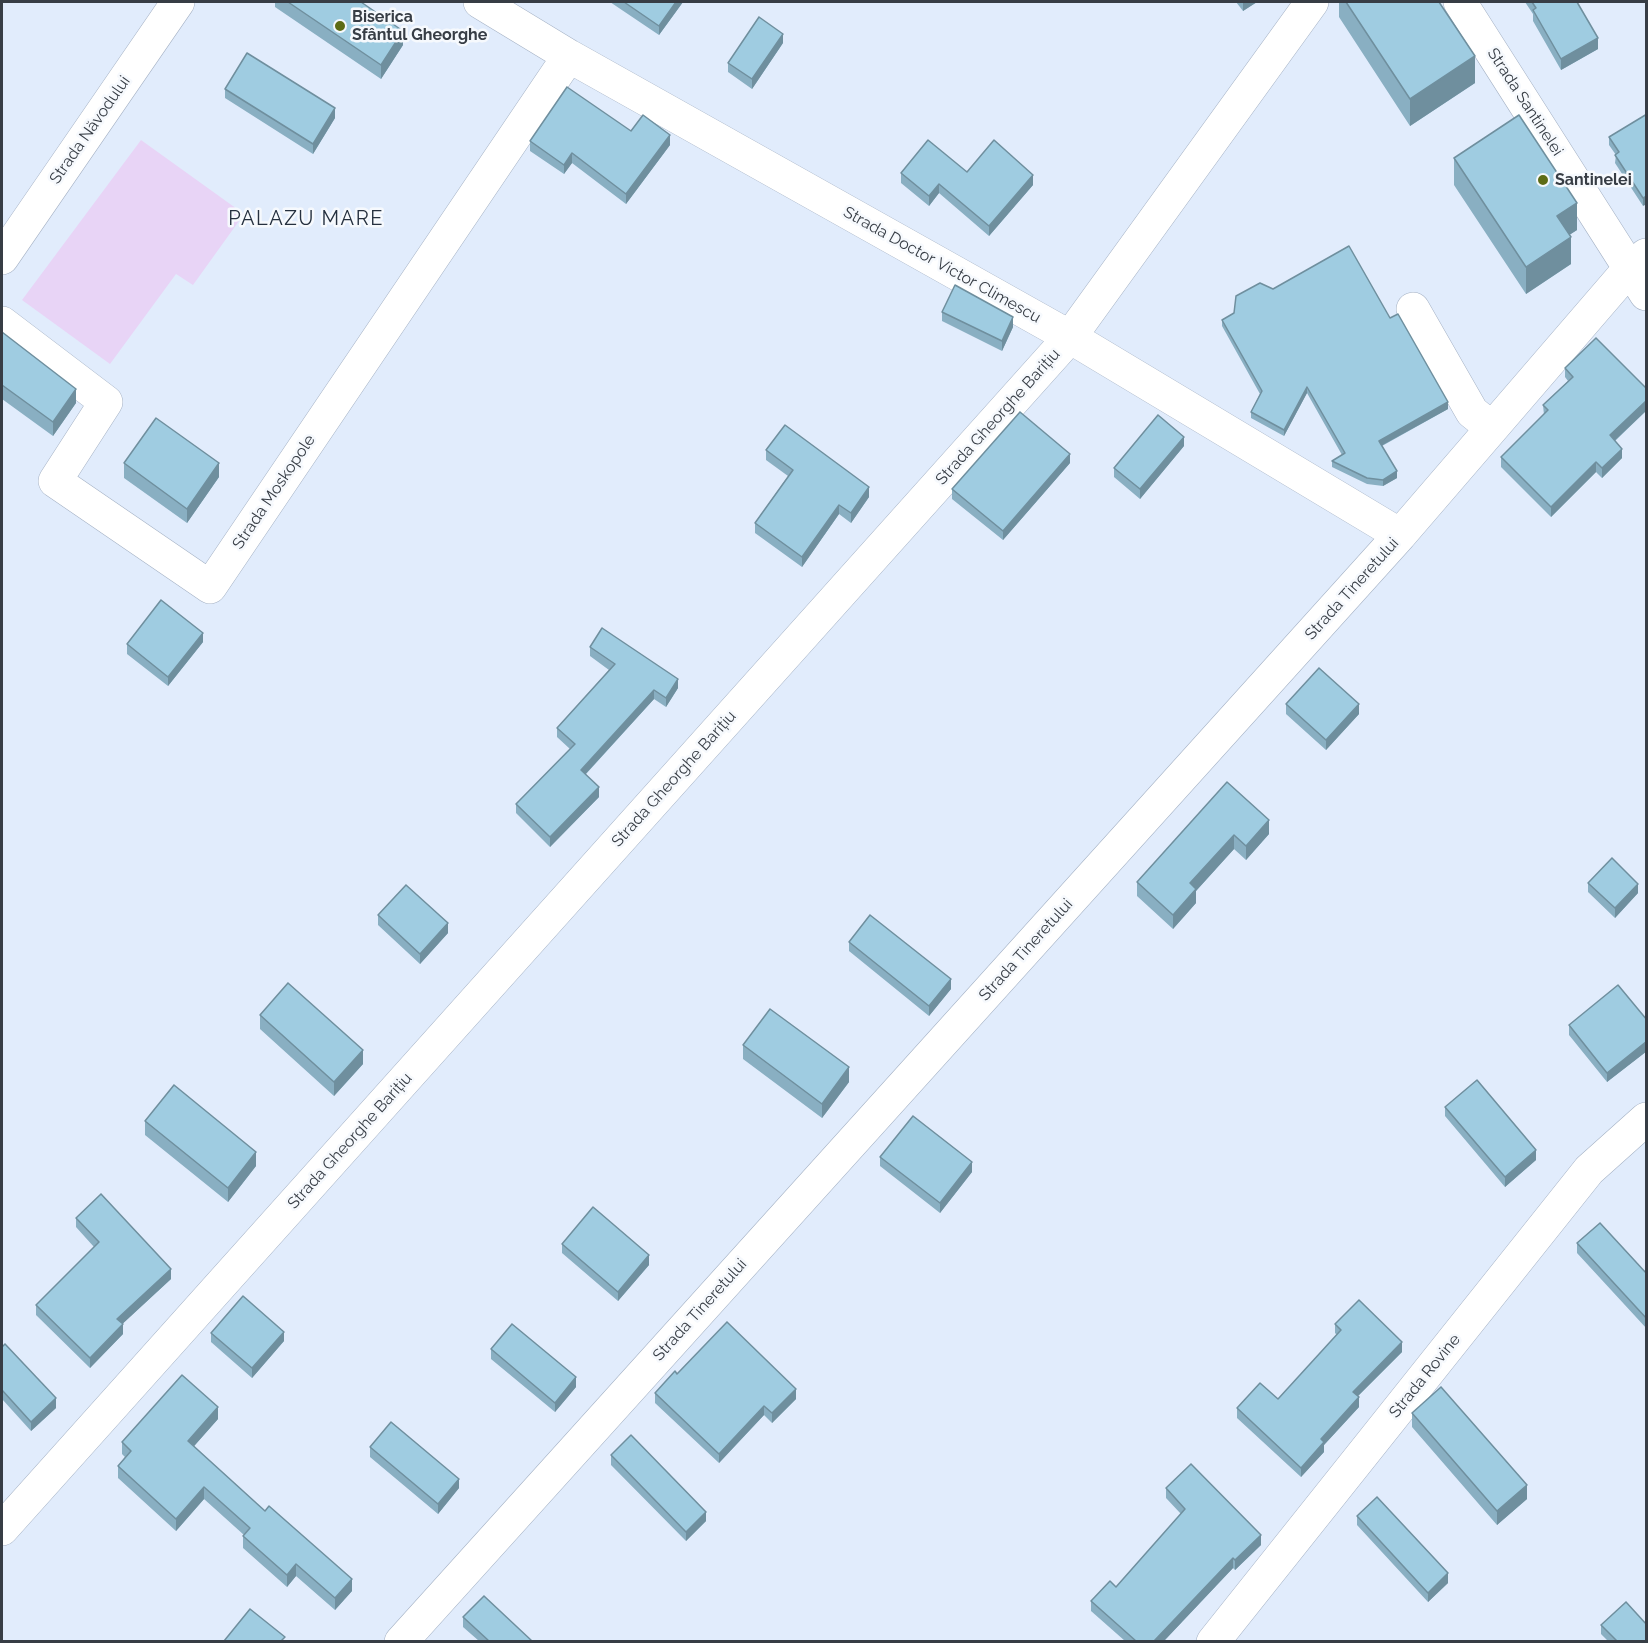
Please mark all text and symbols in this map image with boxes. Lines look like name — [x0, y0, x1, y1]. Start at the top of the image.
place label: Biserica Sfântul Gheorghe — [352, 7, 487, 45]
marker: Biserica Sfântul Gheorghe — [333, 19, 347, 33]
street label: Strada Santinelei — [1483, 45, 1567, 159]
street label: Strada Năvodului — [46, 72, 134, 188]
place label: Santinelei — [1555, 170, 1632, 190]
marker: Santinelei — [1536, 173, 1550, 187]
street label: Strada Doctor Victor Climescu — [840, 203, 1044, 327]
district label: PALAZU MARE — [228, 207, 384, 231]
street label: Strada Gheorghe Barițiu — [932, 345, 1064, 489]
street label: Strada Moskopole — [229, 431, 319, 553]
street label: Strada Tineretului — [1301, 534, 1403, 644]
street label: Strada Gheorghe Barițiu — [608, 707, 740, 851]
street label: Strada Tineretului — [975, 895, 1077, 1005]
street label: Strada Gheorghe Barițiu — [284, 1069, 416, 1213]
street label: Strada Tineretului — [649, 1255, 751, 1365]
street label: Strada Rovine — [1385, 1330, 1465, 1422]

